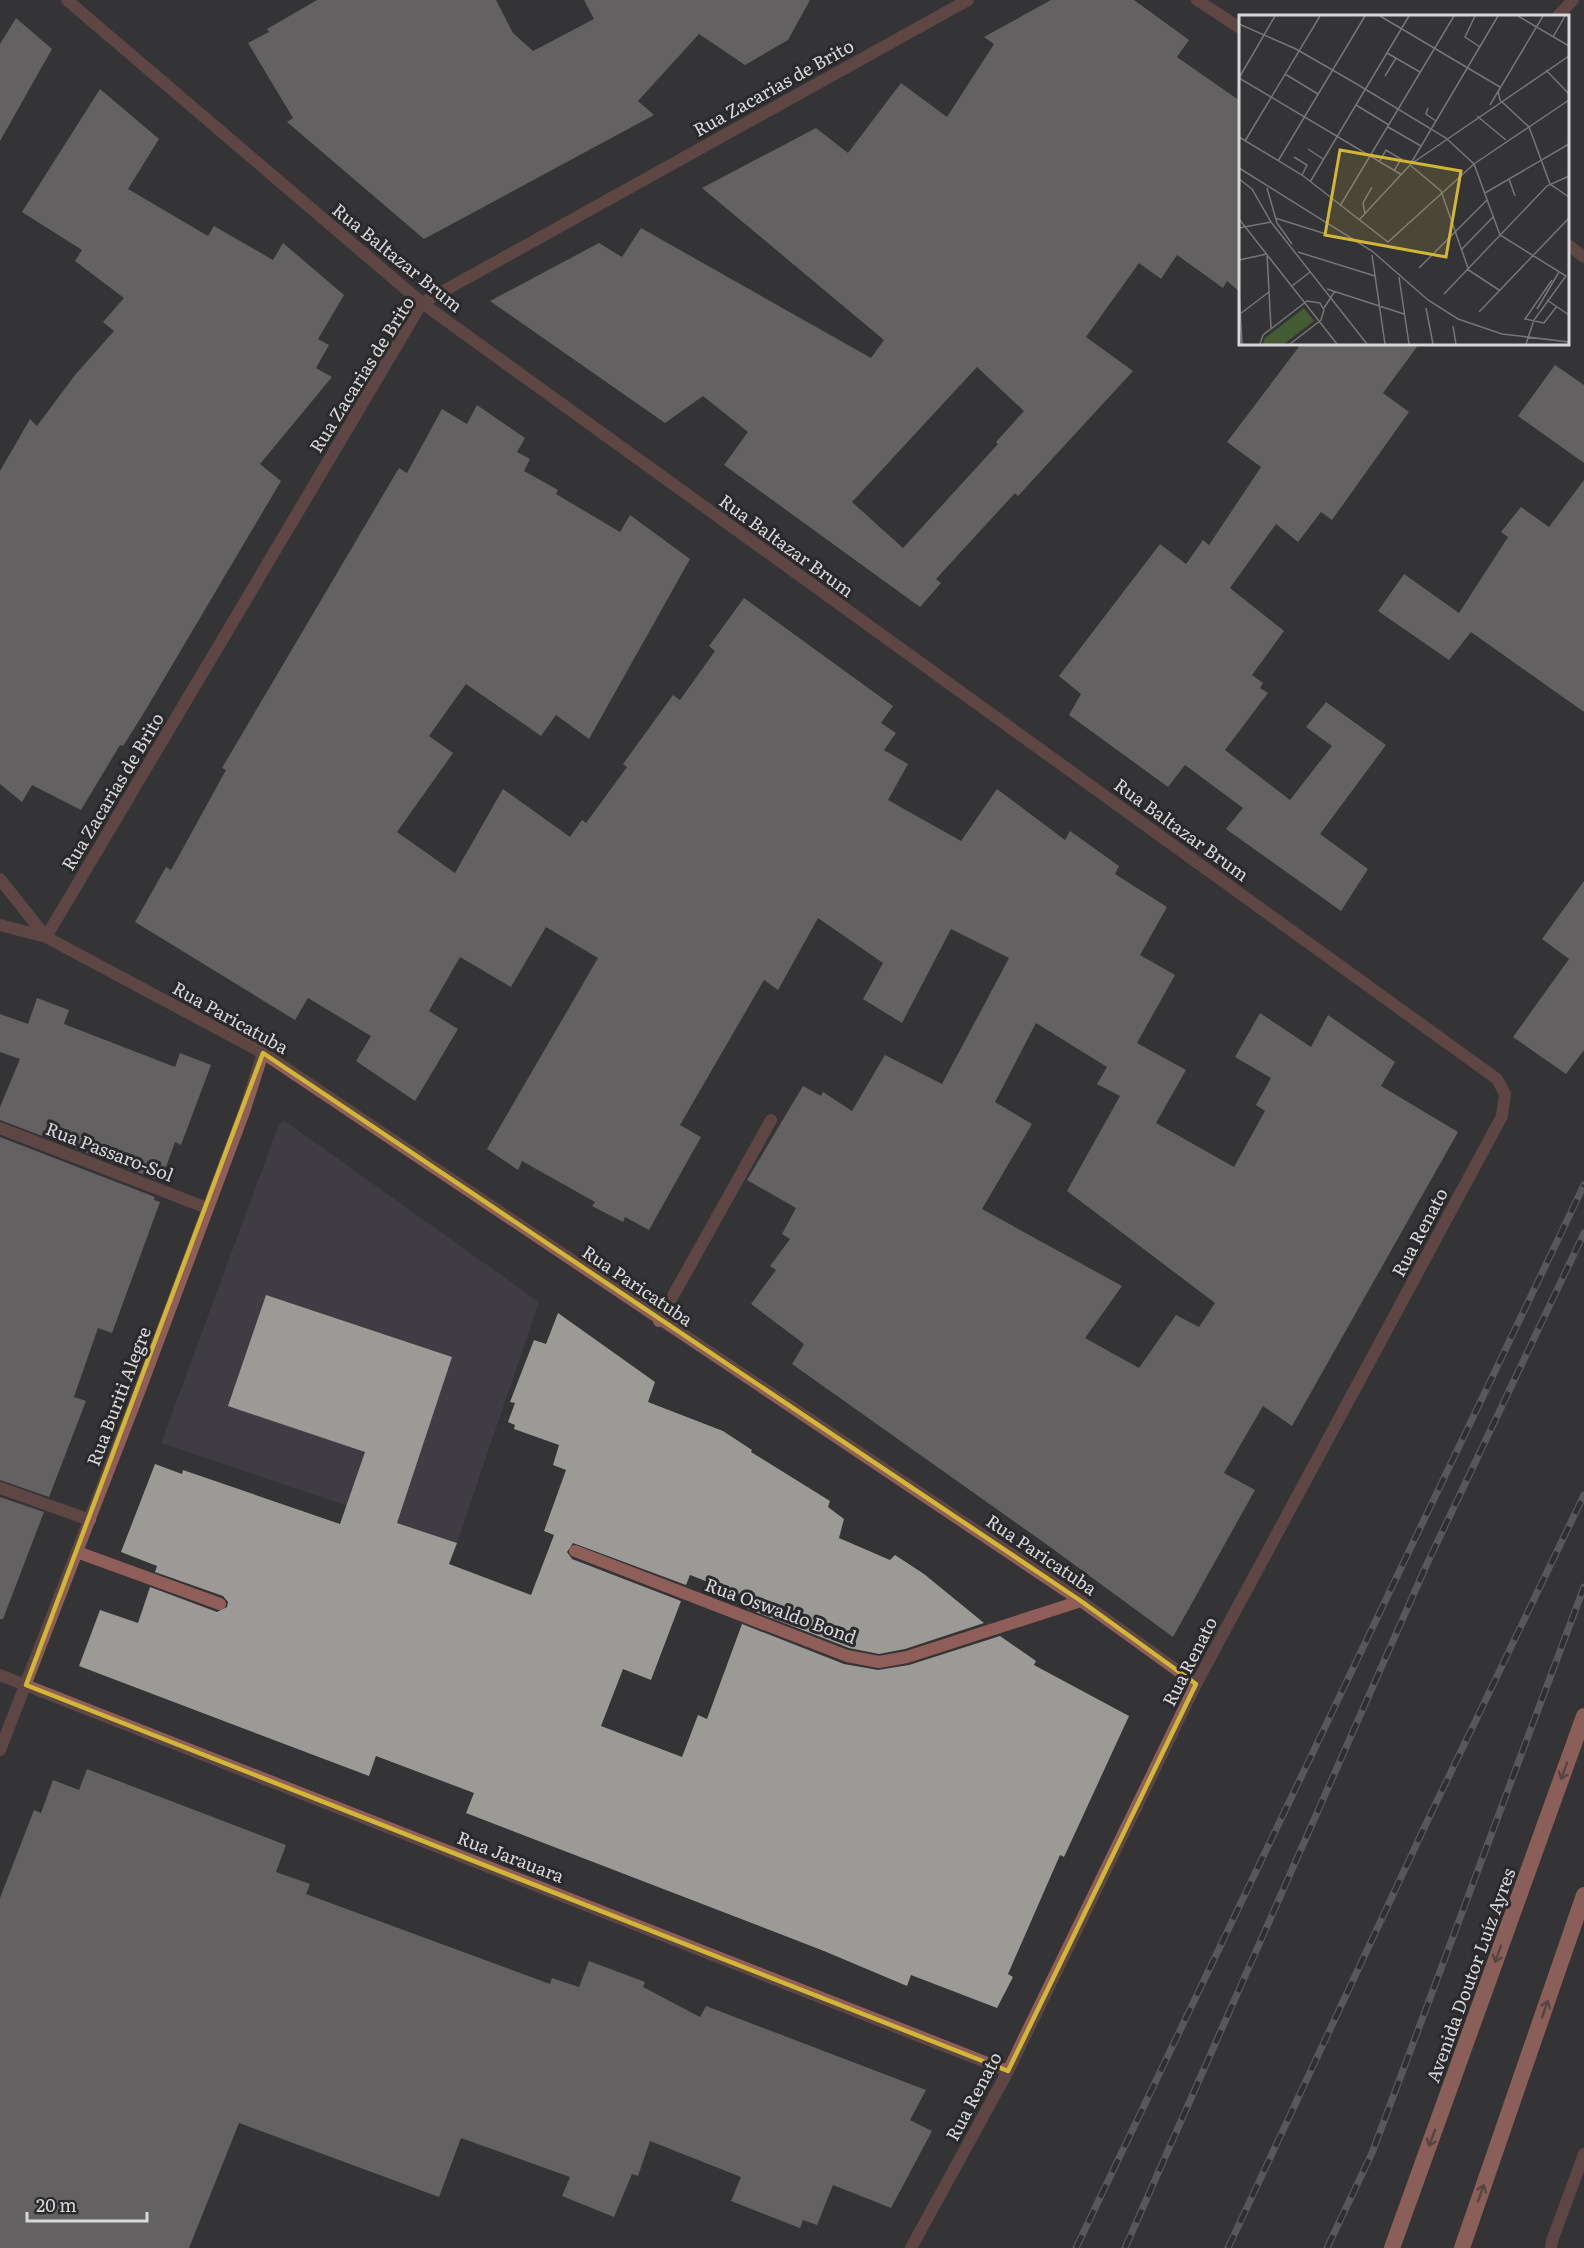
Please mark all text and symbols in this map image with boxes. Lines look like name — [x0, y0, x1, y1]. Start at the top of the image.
inset map — [1239, 15, 1569, 345]
street label: Rua Zacarias de Brito — [688, 32, 858, 142]
street label: Rua Baltazar Brum — [327, 196, 469, 318]
street label: Rua Zacarias de Brito — [302, 291, 420, 457]
street label: Rua Baltazar Brum — [714, 487, 860, 603]
street label: Rua Zacarias de Brito — [54, 707, 170, 875]
street label: Rua Baltazar Brum — [1109, 771, 1255, 887]
street label: Rua Paricatuba — [168, 974, 294, 1060]
street label: Rua Passaro-Sol — [42, 1114, 178, 1188]
street label: Rua Renato — [1384, 1183, 1454, 1281]
street label: Rua Paricatuba — [577, 1238, 699, 1332]
street label: Rua Buriti Alegre — [79, 1322, 157, 1470]
street label: Rua Paricatuba — [981, 1507, 1103, 1601]
street label: Rua Oswaldo Bond — [701, 1570, 861, 1650]
street label: Rua Renato — [1155, 1611, 1223, 1711]
one-way arrow — [1558, 1761, 1569, 1780]
street label: Rua Jarauara — [454, 1823, 569, 1889]
street label: Avenida Doutor Luíz Ayres — [1419, 1864, 1521, 2086]
one-way arrow — [1491, 1944, 1502, 1963]
one-way arrow — [1540, 2000, 1551, 2019]
street label: Rua Renato — [938, 2047, 1008, 2145]
one-way arrow — [1425, 2128, 1436, 2147]
one-way arrow — [1477, 2184, 1488, 2203]
scale bar — [27, 2185, 147, 2223]
text: 20 m — [36, 2191, 77, 2218]

